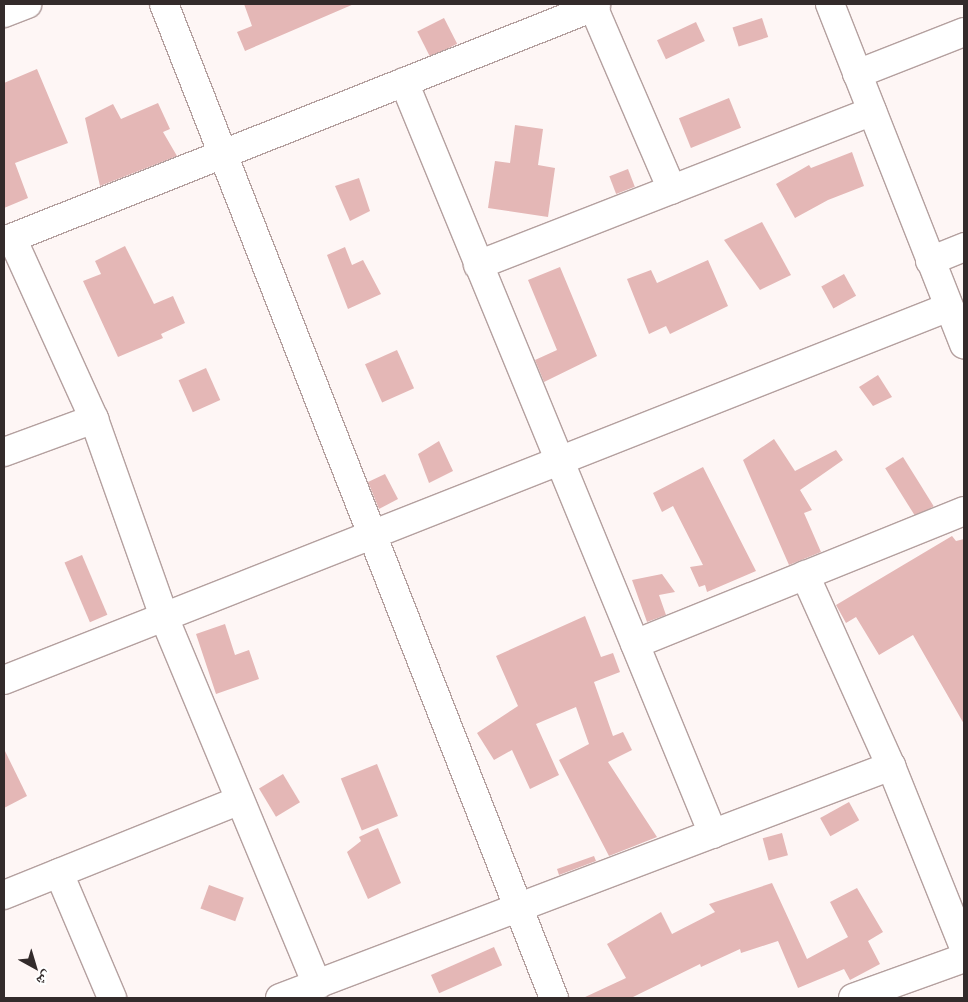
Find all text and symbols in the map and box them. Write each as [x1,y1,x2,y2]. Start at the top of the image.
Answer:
north arrow [10,942,60,992]
text: ش [34,968,56,990]

